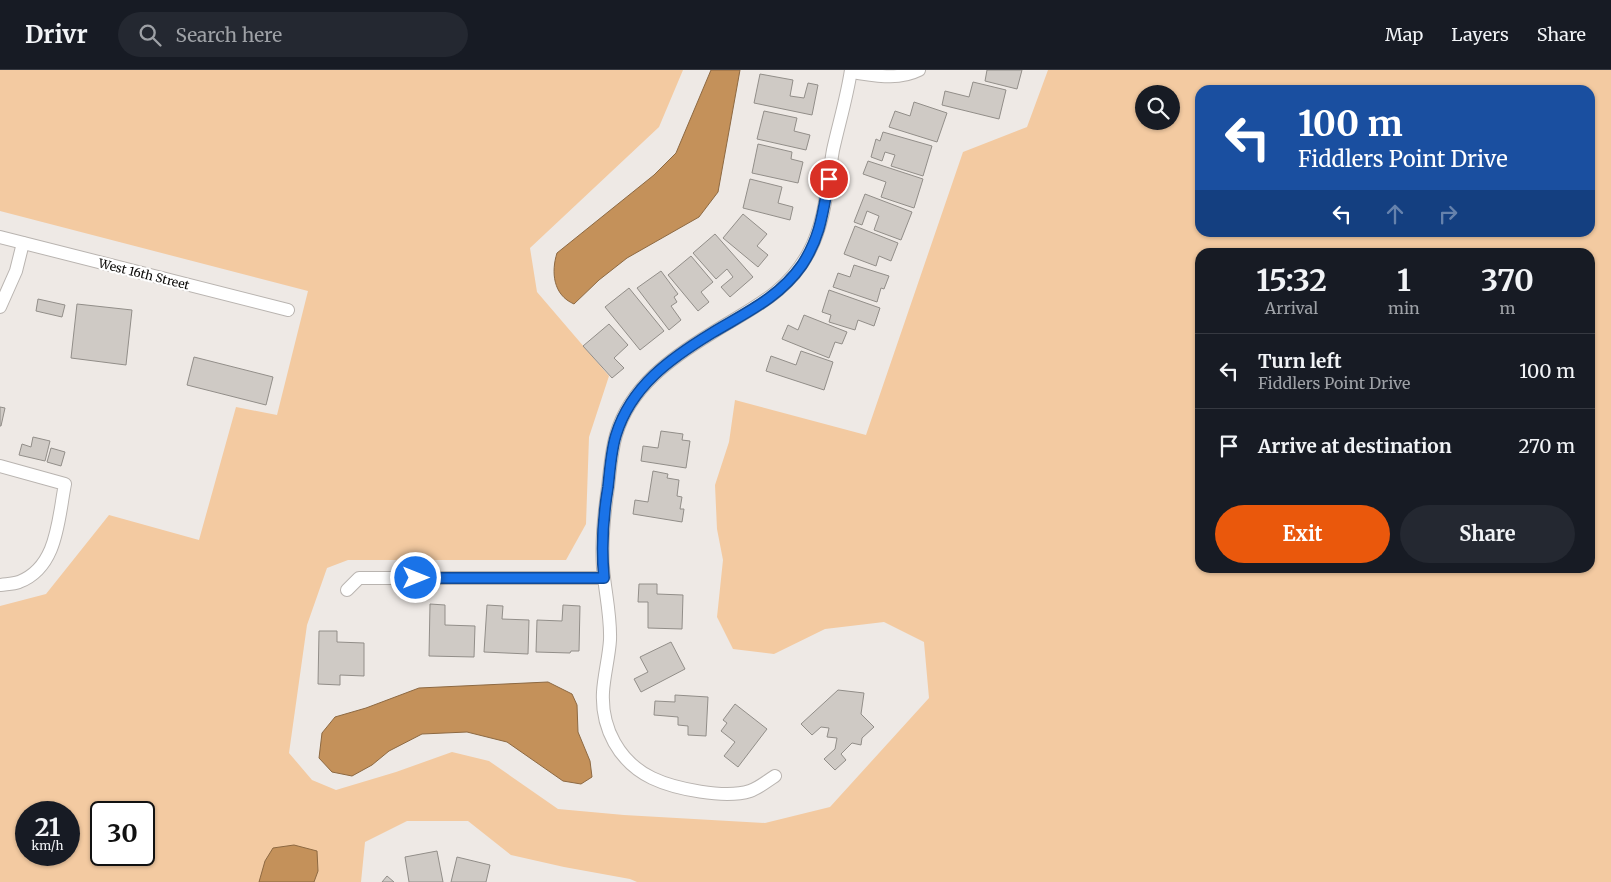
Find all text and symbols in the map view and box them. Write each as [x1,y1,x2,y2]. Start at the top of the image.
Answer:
search box [118,12,468,57]
text: Drivr [25,19,88,50]
icon: search [136,21,164,49]
text: Search here [176,23,282,47]
text: Map [1385,23,1423,46]
text: Layers [1451,23,1509,46]
text: Share [1537,23,1586,46]
map controls [1135,85,1180,130]
button: search [1135,85,1180,130]
text: 100 m [1298,102,1403,146]
icon: left [1215,105,1280,170]
text: Fiddlers Point Drive [1298,145,1508,173]
pin [808,158,850,200]
icon: arrive [815,165,843,193]
icon: left [1328,200,1356,228]
icon: ahead [1381,200,1409,228]
icon: right [1434,200,1462,228]
street label: West 16th Street [96,255,191,293]
text: 15:32 [1256,261,1327,299]
text: 1 [1397,261,1411,299]
text: 370 [1481,261,1534,299]
text: Arrival [1265,298,1318,318]
text: min [1388,298,1420,318]
text: m [1499,298,1515,318]
text: Turn left [1258,349,1342,373]
icon: left [1215,357,1243,385]
text: 100 m [1519,359,1575,383]
text: Fiddlers Point Drive [1258,373,1410,393]
icon: arrive [1215,432,1243,460]
text: Arrive at destination [1258,434,1452,458]
text: 270 m [1518,434,1575,458]
button: Exit [1215,505,1390,563]
button: Share [1400,505,1575,563]
position arrow [389,551,441,603]
speed limit sign: 30 [90,801,155,866]
text: 21 [35,811,60,843]
text: km/h [32,838,63,853]

